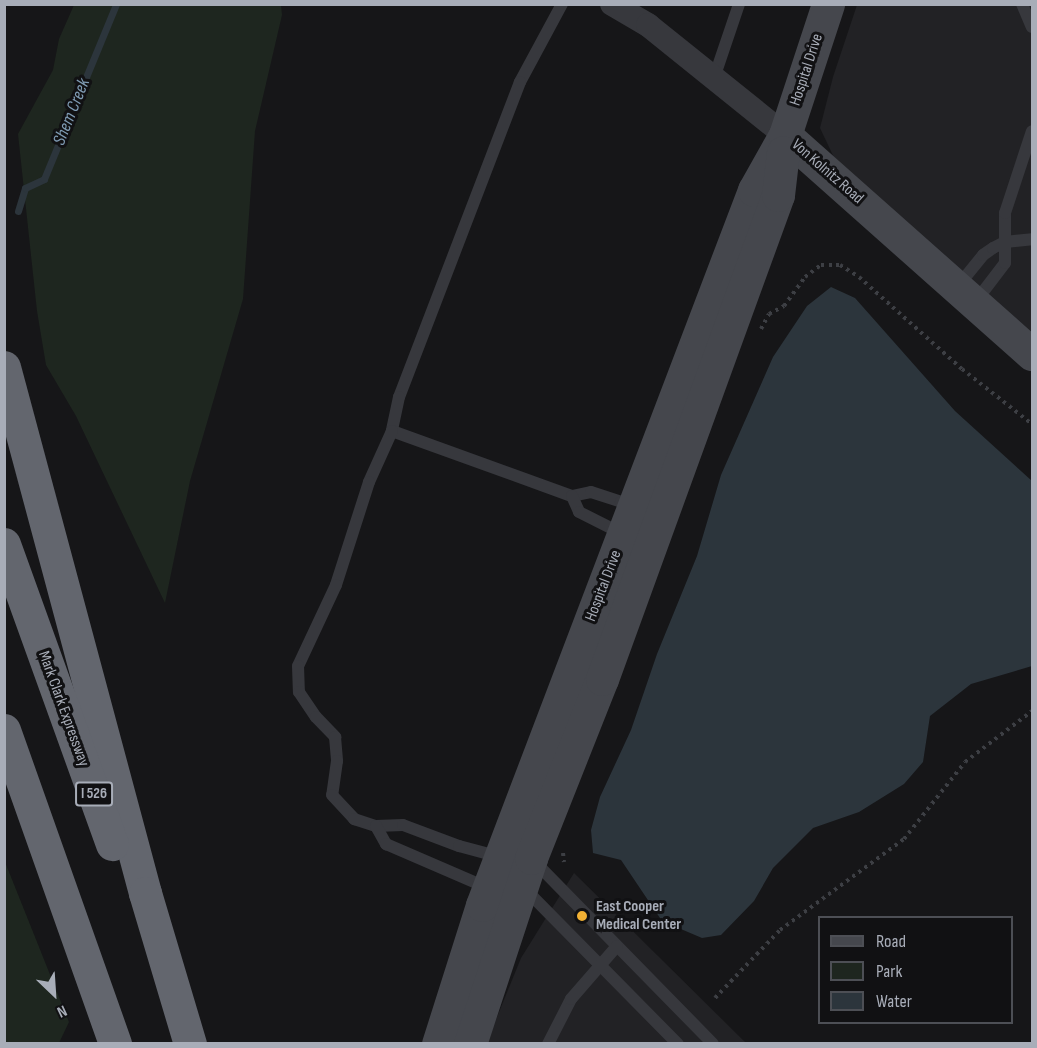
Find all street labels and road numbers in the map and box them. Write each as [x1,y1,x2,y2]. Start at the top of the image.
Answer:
street label: Hospital Drive [786,32,828,108]
street label: Von Kolnitz Road [787,136,867,208]
street label: Hospital Drive [582,548,626,624]
street label: Mark Clark Expressway [33,649,93,769]
road number: I 526 [74,782,113,806]

